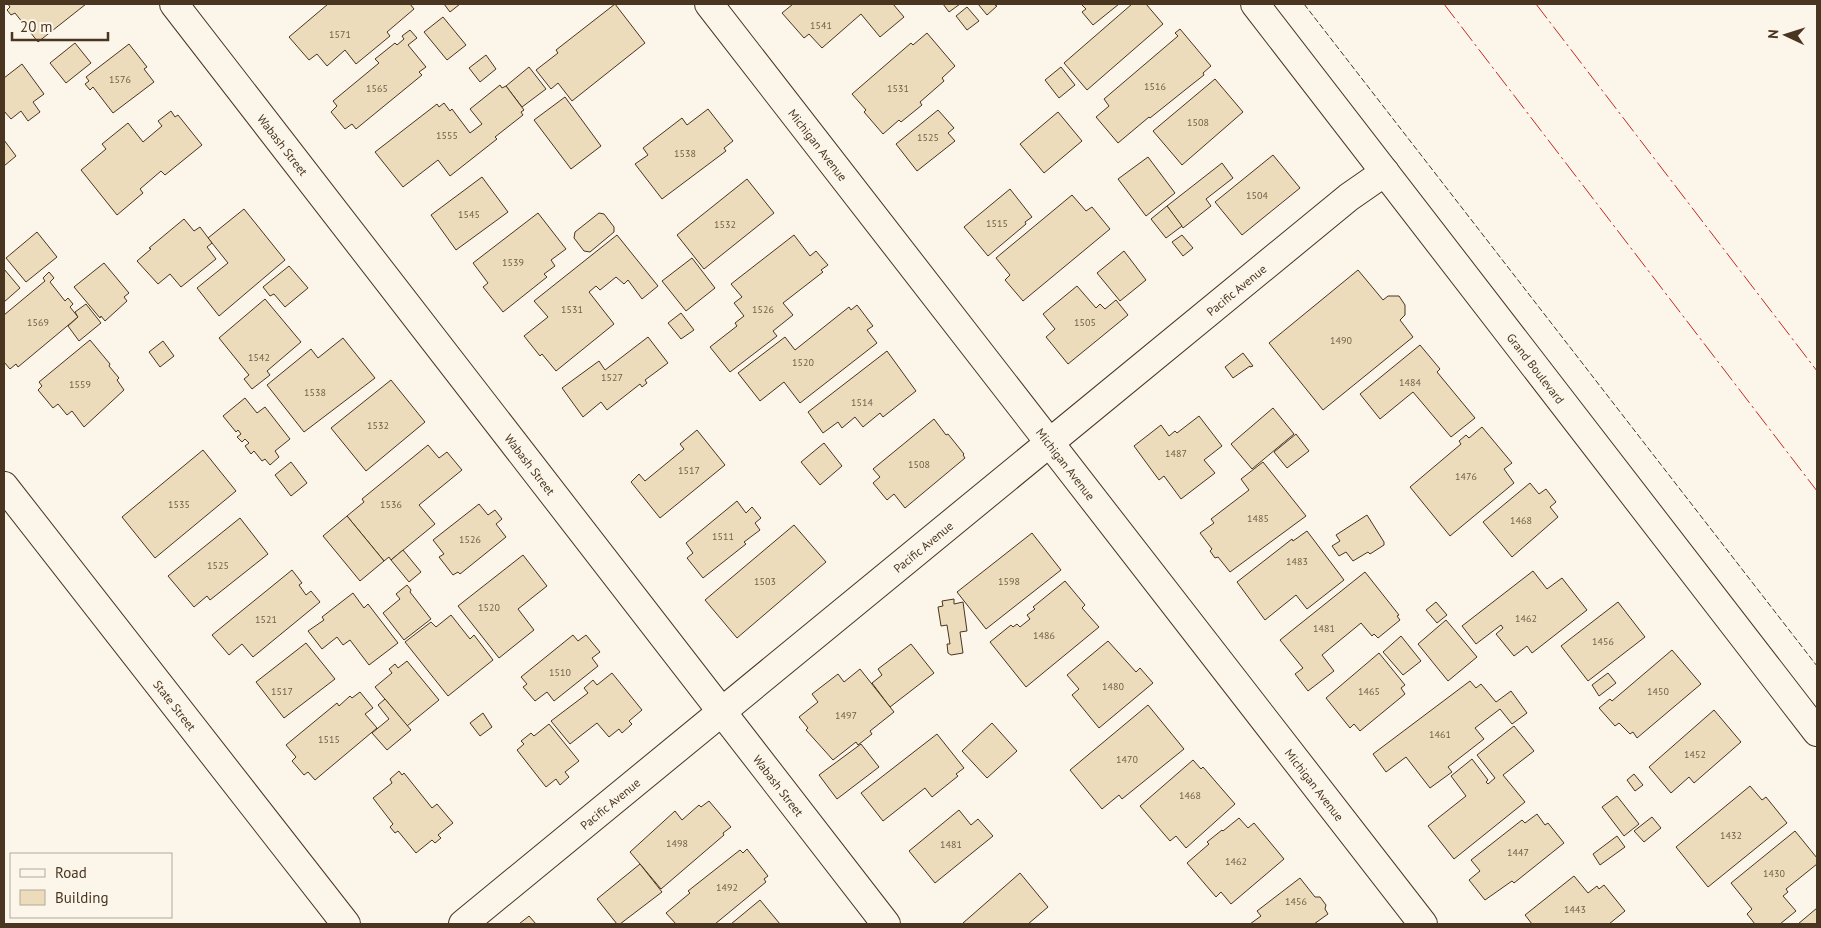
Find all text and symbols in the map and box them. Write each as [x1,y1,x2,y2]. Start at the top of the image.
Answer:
scale bar [12,10,109,42]
north arrow [1761,10,1811,60]
text: 20 m [20,17,53,36]
house number: 1541 [810,19,832,32]
house number: 1571 [329,28,351,41]
text: N [1764,29,1782,39]
house number: 1576 [109,73,131,86]
house number: 1516 [1144,80,1166,93]
house number: 1565 [366,82,388,95]
house number: 1531 [887,82,909,95]
street label: Michigan Avenue [785,106,851,184]
street label: Wabash Street [255,111,311,178]
house number: 1508 [1187,116,1209,129]
house number: 1555 [436,129,458,142]
house number: 1525 [917,131,939,144]
house number: 1538 [674,147,696,160]
house number: 1504 [1246,189,1268,202]
house number: 1545 [458,208,480,221]
house number: 1515 [986,217,1008,230]
house number: 1532 [714,218,736,231]
house number: 1539 [502,256,524,269]
street label: Pacific Avenue [1203,261,1269,319]
house number: 1531 [561,303,583,316]
house number: 1526 [752,303,774,316]
house number: 1569 [27,316,49,329]
house number: 1505 [1074,316,1096,329]
street label: Grand Boulevard [1504,330,1568,406]
house number: 1490 [1330,334,1352,347]
house number: 1542 [248,351,270,364]
house number: 1520 [792,356,814,369]
house number: 1527 [601,371,623,384]
house number: 1484 [1399,376,1421,389]
house number: 1559 [69,378,91,391]
house number: 1538 [304,386,326,399]
house number: 1514 [851,396,873,409]
house number: 1532 [367,419,389,432]
street label: Michigan Avenue [1033,425,1099,503]
street label: Wabash Street [502,431,559,498]
house number: 1487 [1165,447,1187,460]
house number: 1508 [908,458,930,471]
house number: 1517 [678,464,700,477]
house number: 1476 [1455,470,1477,483]
house number: 1535 [168,498,190,511]
house number: 1536 [380,498,402,511]
house number: 1485 [1247,512,1269,525]
house number: 1468 [1510,514,1532,527]
street label: Pacific Avenue [890,518,956,575]
house number: 1511 [712,530,734,543]
house number: 1526 [459,533,481,546]
house number: 1483 [1286,555,1308,568]
house number: 1525 [207,559,229,572]
house number: 1503 [754,575,776,588]
house number: 1598 [998,575,1020,588]
house number: 1520 [478,601,500,614]
house number: 1462 [1515,612,1537,625]
house number: 1521 [255,613,277,626]
house number: 1481 [1313,622,1335,635]
house number: 1486 [1033,629,1055,642]
house number: 1456 [1592,635,1614,648]
house number: 1510 [549,666,571,679]
street label: State Street [151,677,200,734]
house number: 1480 [1102,680,1124,693]
house number: 1517 [271,685,293,698]
house number: 1465 [1358,685,1380,698]
house number: 1450 [1647,685,1669,698]
house number: 1497 [835,709,857,722]
house number: 1461 [1429,728,1451,741]
house number: 1515 [318,733,340,746]
street label: Michigan Avenue [1282,745,1347,824]
house number: 1452 [1684,748,1706,761]
street label: Wabash Street [750,752,807,819]
house number: 1470 [1116,753,1138,766]
street label: Pacific Avenue [577,775,643,832]
house number: 1468 [1179,789,1201,802]
house number: 1432 [1720,829,1742,842]
house number: 1498 [666,837,688,850]
house number: 1481 [940,838,962,851]
house number: 1447 [1507,846,1529,859]
legend [10,853,172,918]
house number: 1462 [1225,855,1247,868]
text: Road [55,863,87,882]
house number: 1430 [1763,867,1785,880]
house number: 1492 [716,881,738,894]
text: Building [55,888,109,907]
house number: 1456 [1285,895,1307,908]
house number: 1443 [1564,903,1586,916]

